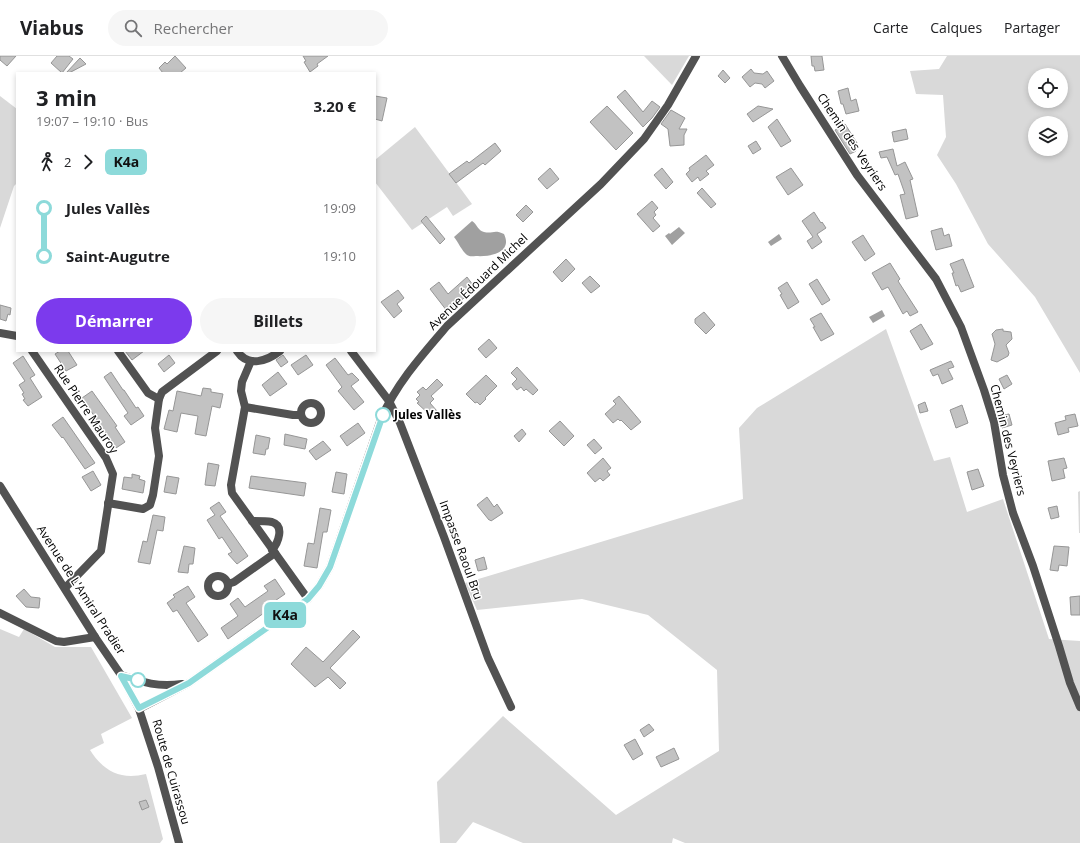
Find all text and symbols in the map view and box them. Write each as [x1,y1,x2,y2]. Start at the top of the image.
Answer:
search box [108,10,388,46]
text: Viabus [20,15,84,41]
icon: search [122,17,144,39]
text: Rechercher [154,18,233,38]
text: Carte [873,18,908,37]
text: Calques [930,18,982,37]
text: Partager [1004,18,1060,37]
map controls [1028,68,1068,156]
button: locate [1028,68,1068,108]
text: 3 min [36,82,97,112]
street label: Chemin des Veyriers [813,90,892,194]
text: 3.20 € [314,96,356,116]
text: 19:07 – 19:10 · Bus [36,112,148,130]
button: layers [1028,116,1068,156]
icon: walk [36,151,58,173]
icon: forward [77,151,99,173]
text: K4a [113,152,139,171]
text: 2 [64,153,71,171]
text: Jules Vallès [66,198,150,218]
text: 19:09 [323,199,356,217]
street label: Avenue Édouard Michel [424,230,531,334]
text: Saint-Augutre [66,246,170,266]
text: 19:10 [323,247,356,265]
button: Démarrer [36,298,192,344]
button: Billets [200,298,356,344]
street label: Rue Pierre Mauroy [50,361,123,457]
street label: Chemin des Veyriers [986,382,1031,498]
place label: Jules Vallès [393,406,461,423]
marker: Jules Vallès [375,407,391,423]
street label: Impasse Raoul Bru [436,498,487,602]
street label: Avenue de L'Amiral Pradier [33,522,130,658]
line badge: K4a [262,602,308,628]
text: K4a [272,605,298,624]
unlabelled marker [130,672,146,688]
street label: Route de Cuirassou [148,717,195,827]

